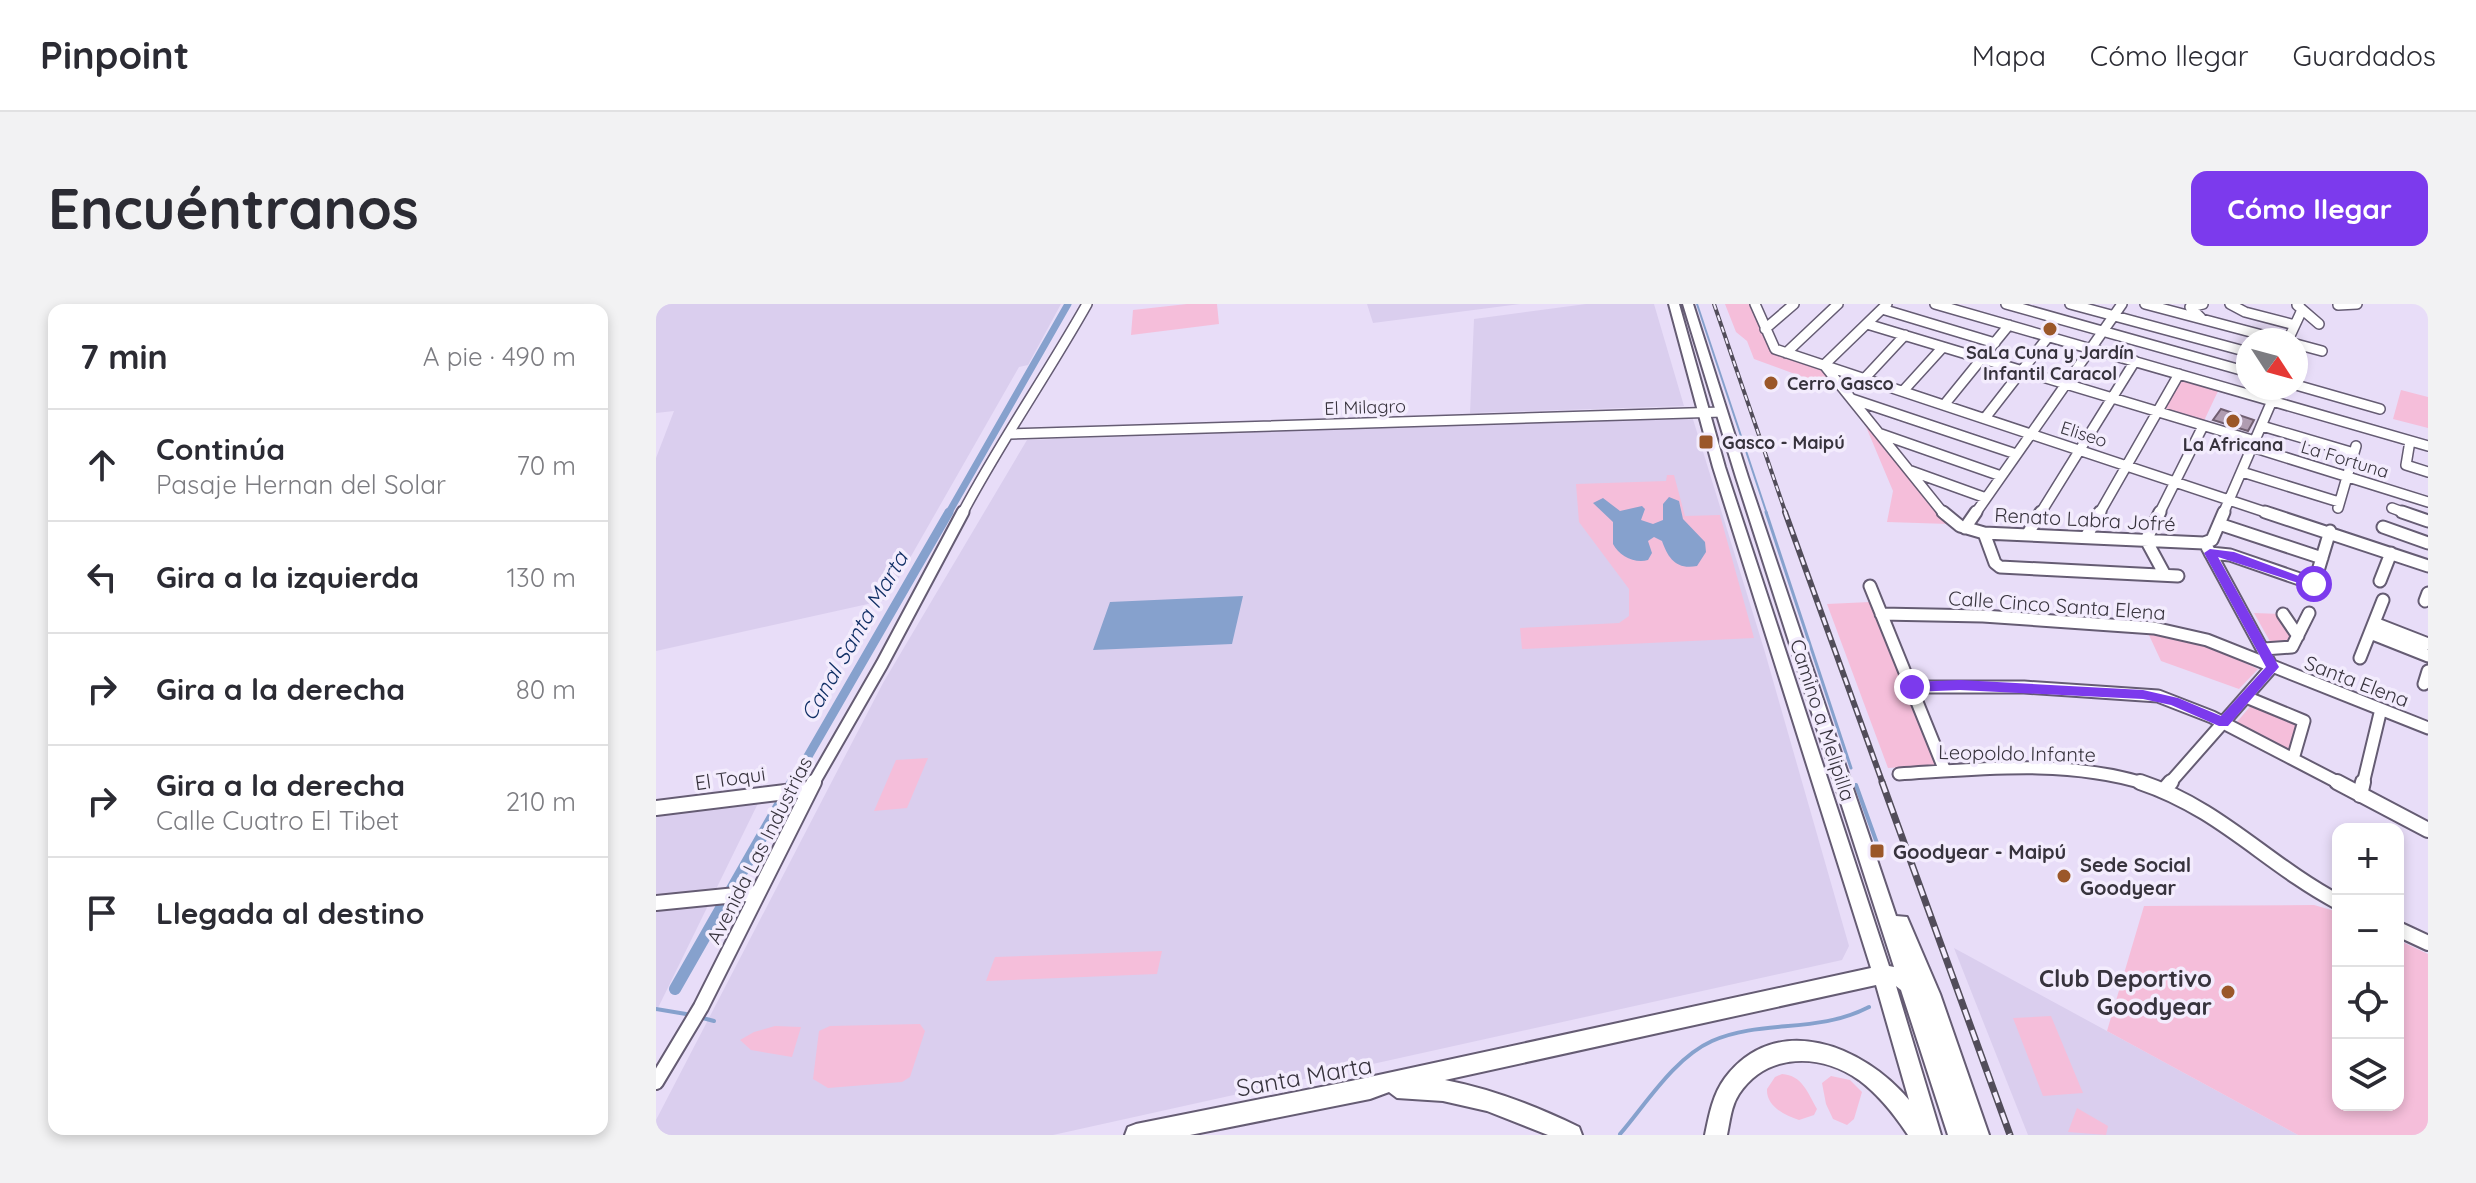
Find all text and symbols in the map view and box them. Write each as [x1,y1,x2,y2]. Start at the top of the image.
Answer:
text: Pinpoint [40,31,189,79]
text: Mapa [1972,38,2046,73]
text: Cómo llegar [2090,38,2249,73]
text: Guardados [2293,38,2436,73]
button: Cómo llegar [2191,171,2428,246]
text: Encuéntranos [48,173,419,243]
marker: SaLa Cuna y Jardín Infantil Caracol [2041,320,2059,338]
north arrow [2236,328,2308,400]
text: 7 min [80,335,168,378]
text: A pie · 490 m [423,340,576,373]
place label: SaLa Cuna y Jardín Infantil Caracol [1966,341,2134,385]
place label: Cerro Gasco [1787,372,1894,395]
marker: Cerro Gasco [1762,374,1780,392]
street label: El Milagro [1324,394,1406,420]
marker: La Africana [2224,412,2242,430]
street label: Eliseo [2058,416,2110,452]
text: Continúa [156,430,285,468]
place label: Gasco - Maipú [1722,431,1845,454]
marker: Gasco - Maipú [1697,433,1715,451]
place label: La Africana [2183,433,2283,456]
street label: La Fortuna [2298,435,2392,483]
icon: ahead [80,443,124,487]
text: 70 m [516,449,576,482]
text: Pasaje Hernan del Solar [156,468,446,501]
street label: Renato Labra Jofré [1994,502,2176,536]
water label: Canal Santa Marta [794,545,915,726]
icon: left [80,555,124,599]
text: Gira a la izquierda [156,558,419,596]
text: 130 m [506,561,576,594]
route start [2296,566,2332,602]
street label: Calle Cinco Santa Elena [1948,585,2166,625]
street label: Camino a Melipilla [1785,636,1861,804]
street label: Santa Elena [2301,650,2413,712]
icon: right [80,667,124,711]
route end [1894,669,1930,705]
text: Gira a la derecha [156,670,405,708]
text: 80 m [516,673,576,706]
street label: Leopoldo Infante [1938,739,2096,767]
street label: Avenida Las Industrias [701,752,817,948]
street label: El Toqui [693,761,767,795]
text: Gira a la derecha [156,766,405,804]
icon: right [80,779,124,823]
text: 210 m [506,785,576,818]
text: Calle Cuatro El Tibet [156,804,399,837]
map controls [2332,823,2404,1111]
button: + [2332,823,2404,895]
place label: Goodyear - Maipú [1893,839,2066,864]
marker: Goodyear - Maipú [1868,842,1886,860]
place label: Sede Social Goodyear [2080,852,2191,900]
marker: Sede Social Goodyear [2055,867,2073,885]
icon: arrive [80,891,124,935]
text: Llegada al destino [156,894,424,932]
button: − [2332,895,2404,967]
place label: Club Deportivo Goodyear [2039,963,2212,1021]
button: locate [2332,967,2404,1039]
marker: Club Deportivo Goodyear [2219,983,2237,1001]
button: layers [2332,1039,2404,1111]
street label: Santa Marta [1234,1049,1374,1103]

